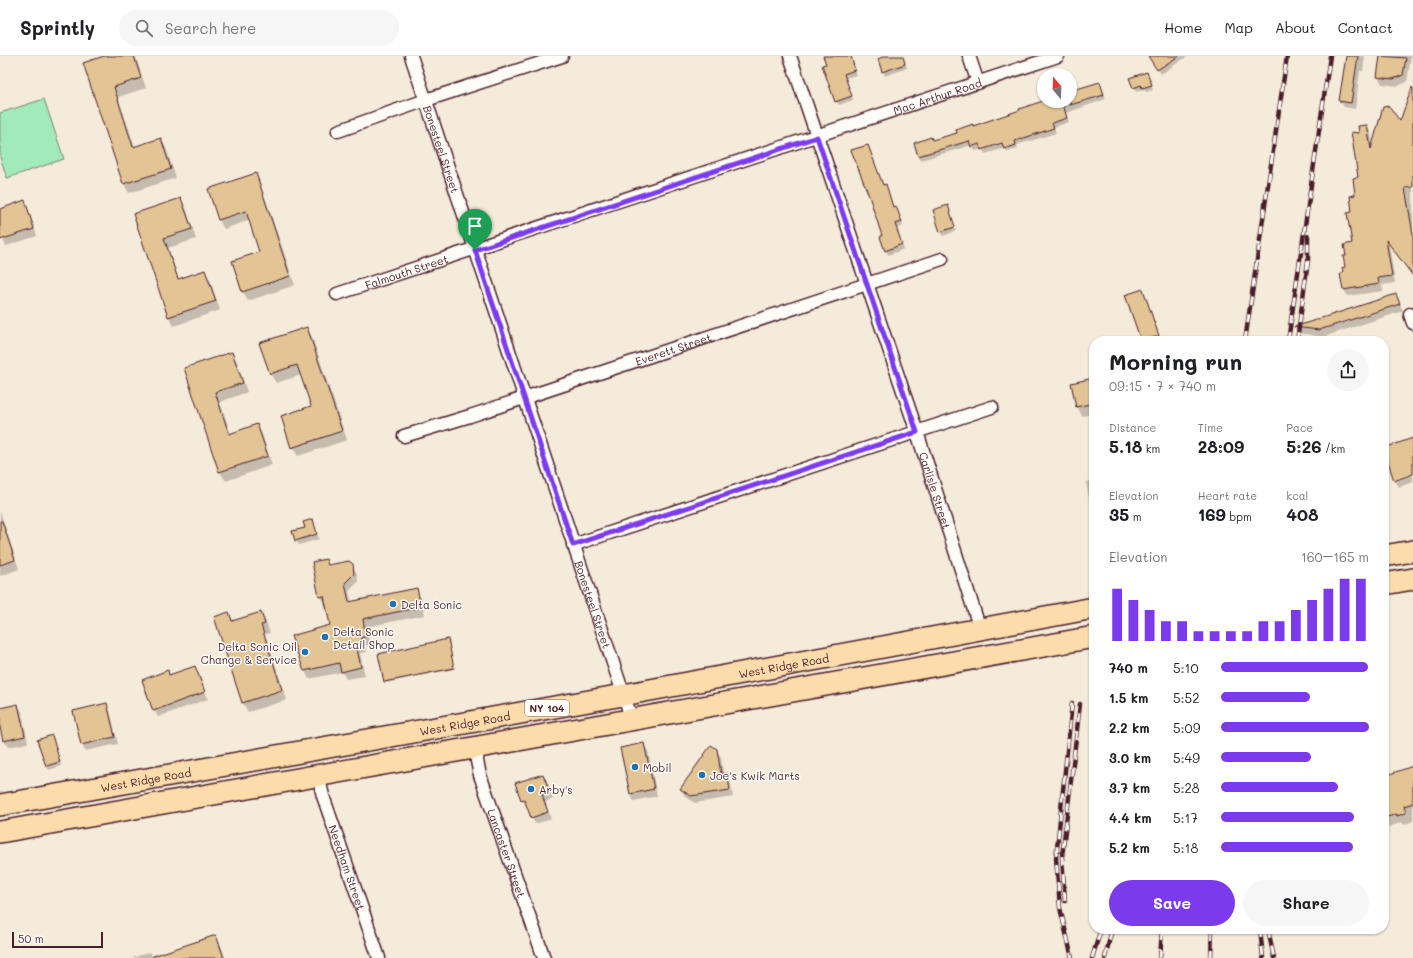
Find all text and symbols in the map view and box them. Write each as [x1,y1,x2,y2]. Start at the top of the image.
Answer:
search box [119,10,399,46]
text: Sprintly [20,15,95,40]
icon: search [133,17,155,39]
text: Search here [165,18,256,38]
text: Home [1164,18,1202,37]
text: Map [1224,18,1253,37]
text: About [1275,18,1316,37]
text: Contact [1338,18,1393,37]
north arrow [1037,68,1077,108]
map controls [1037,68,1077,108]
street label: Mac Arthur Road [891,74,983,117]
street label: Bonesteel Street [420,103,464,195]
pin [458,209,492,250]
icon: arrive [464,215,486,237]
street label: Falmouth Street [363,250,450,292]
street label: Everett Street [633,329,713,368]
text: Morning run [1109,347,1242,376]
button: share [1327,349,1369,391]
text: 09:15 · 7 × 740 m [1109,377,1216,394]
text: Distance [1109,420,1156,435]
text: Time [1198,420,1223,435]
text: Pace [1286,420,1313,435]
text: 5.18 [1109,435,1142,457]
text: 28:09 [1198,435,1244,457]
text: 5:26 [1286,435,1321,457]
text: km [1142,441,1160,456]
text: /km [1321,441,1345,456]
street label: Carlisle Street [916,450,955,531]
text: Elevation [1109,488,1158,503]
text: Heart rate [1198,488,1257,503]
text: kcal [1286,488,1308,503]
text: 35 [1109,503,1129,525]
text: 169 [1198,503,1226,525]
text: 408 [1286,503,1319,525]
text: m [1129,509,1141,524]
text: bpm [1226,509,1252,524]
text: Elevation [1109,548,1167,565]
text: 160–165 m [1301,548,1369,565]
street label: Bonesteel Street [572,559,615,650]
place label: Delta Sonic [401,597,462,612]
marker: Delta Sonic [388,599,398,609]
place label: Delta Sonic Detail Shop [333,624,395,652]
marker: Delta Sonic Detail Shop [320,632,330,642]
place label: Delta Sonic Oil Change & Service [201,639,297,667]
marker: Delta Sonic Oil Change & Service [300,647,310,657]
street label: West Ridge Road [737,650,830,681]
text: 740 m [1109,659,1148,676]
text: 5:10 [1173,659,1198,676]
text: 1.5 km [1109,689,1148,706]
text: 5:52 [1173,689,1199,706]
road number: NY 104 [525,700,569,716]
street label: West Ridge Road [418,708,511,738]
text: 2.2 km [1109,719,1150,736]
text: 5:09 [1173,719,1200,736]
text: 3.0 km [1109,749,1151,766]
text: 5:49 [1173,749,1200,766]
place label: Mobil [643,760,671,775]
marker: Mobil [630,762,640,772]
street label: West Ridge Road [99,764,192,795]
place label: Joe's Kwik Marts [710,768,800,783]
marker: Joe's Kwik Marts [697,770,707,780]
text: 3.7 km [1109,779,1150,796]
text: 5:28 [1173,779,1200,796]
place label: Arby's [539,782,573,797]
marker: Arby's [526,784,536,794]
street label: Lancaster Street [485,807,530,900]
text: 4.4 km [1109,809,1152,826]
text: 5:17 [1173,809,1198,826]
street label: Needham Street [326,823,369,912]
text: 5.2 km [1109,839,1150,856]
text: 5:18 [1173,839,1198,856]
button: Save [1109,880,1235,926]
button: Share [1243,880,1369,926]
scale bar [12,930,103,949]
text: 50 m [18,931,44,946]

